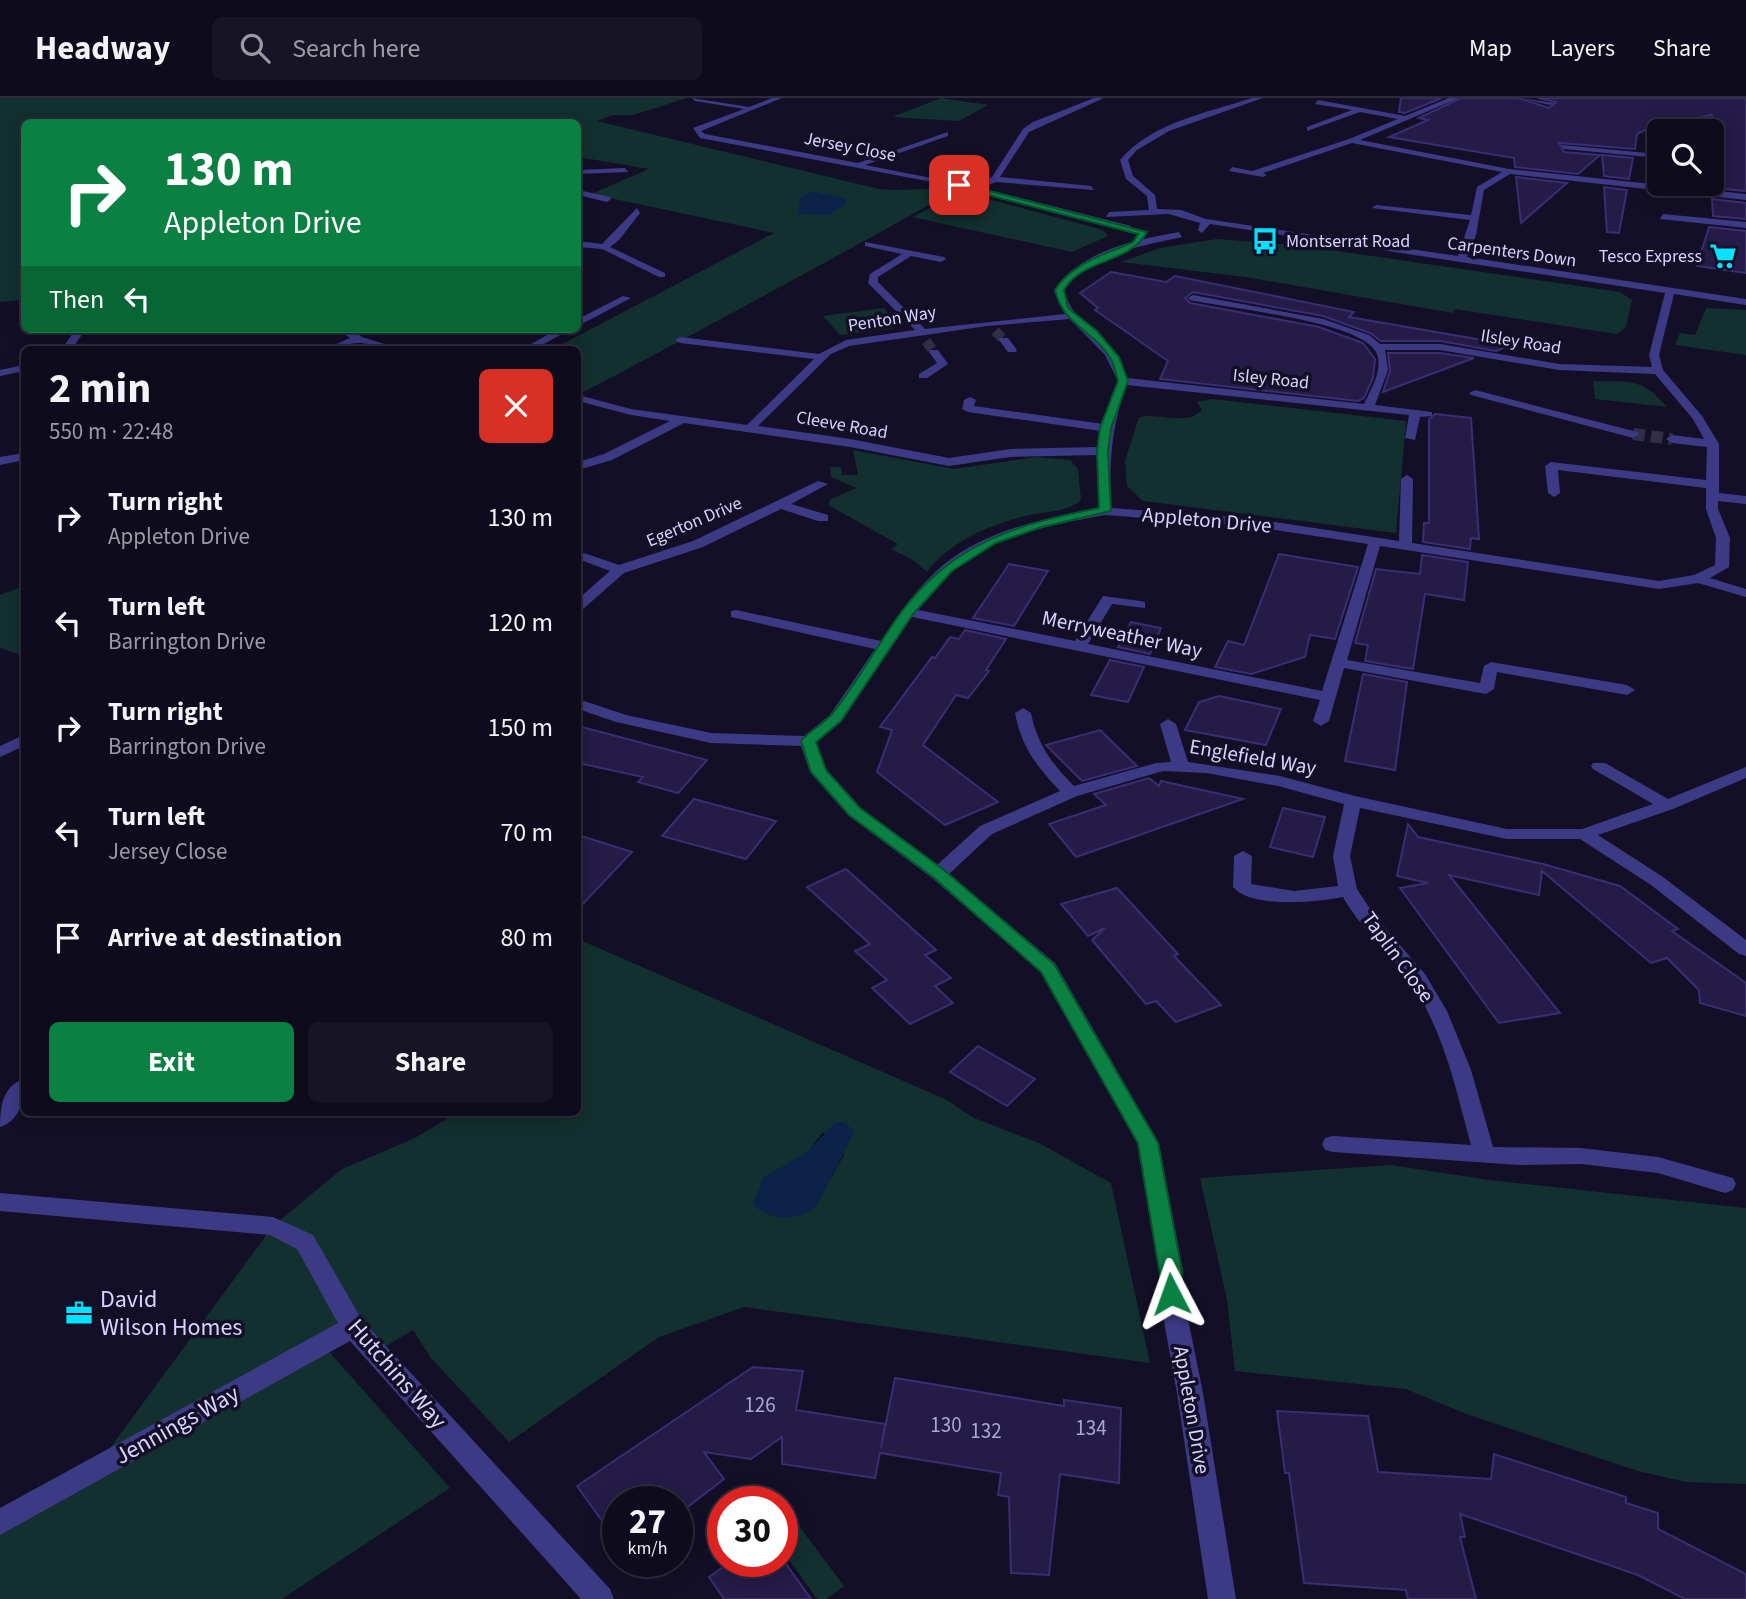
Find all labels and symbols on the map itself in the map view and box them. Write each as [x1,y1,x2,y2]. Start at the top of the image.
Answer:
street label: Jersey Close [802,126,898,168]
pin [929,155,989,215]
bus stop icon: Montserrat Road [1250,226,1280,256]
place label: Montserrat Road [1286,229,1410,254]
street label: Carpenters Down [1446,231,1578,273]
supermarket icon: Tesco Express [1708,241,1738,271]
place label: Tesco Express [1599,244,1702,269]
street label: Penton Way [846,300,938,338]
street label: Ilsley Road [1479,323,1563,361]
street label: Isley Road [1232,363,1310,395]
street label: Cleeve Road [794,405,890,445]
street label: Egerton Drive [642,491,746,553]
street label: Appleton Drive [1141,499,1273,541]
street label: Merryweather Way [1039,602,1205,666]
street label: Englefield Way [1187,731,1319,783]
street label: Taplin Close [1355,905,1441,1009]
position arrow [1134,1257,1208,1331]
place label: David Wilson Homes [100,1282,242,1345]
office icon: David Wilson Homes [64,1298,94,1328]
street label: Hutchins Way [339,1311,455,1437]
street label: Appleton Drive [1166,1344,1218,1476]
street label: Jennings Way [108,1376,246,1474]
house number: 126 [744,1390,776,1420]
house number: 130 [930,1410,962,1440]
house number: 134 [1075,1413,1107,1443]
house number: 132 [970,1416,1002,1446]
speed limit sign: 30 [707,1486,798,1577]

